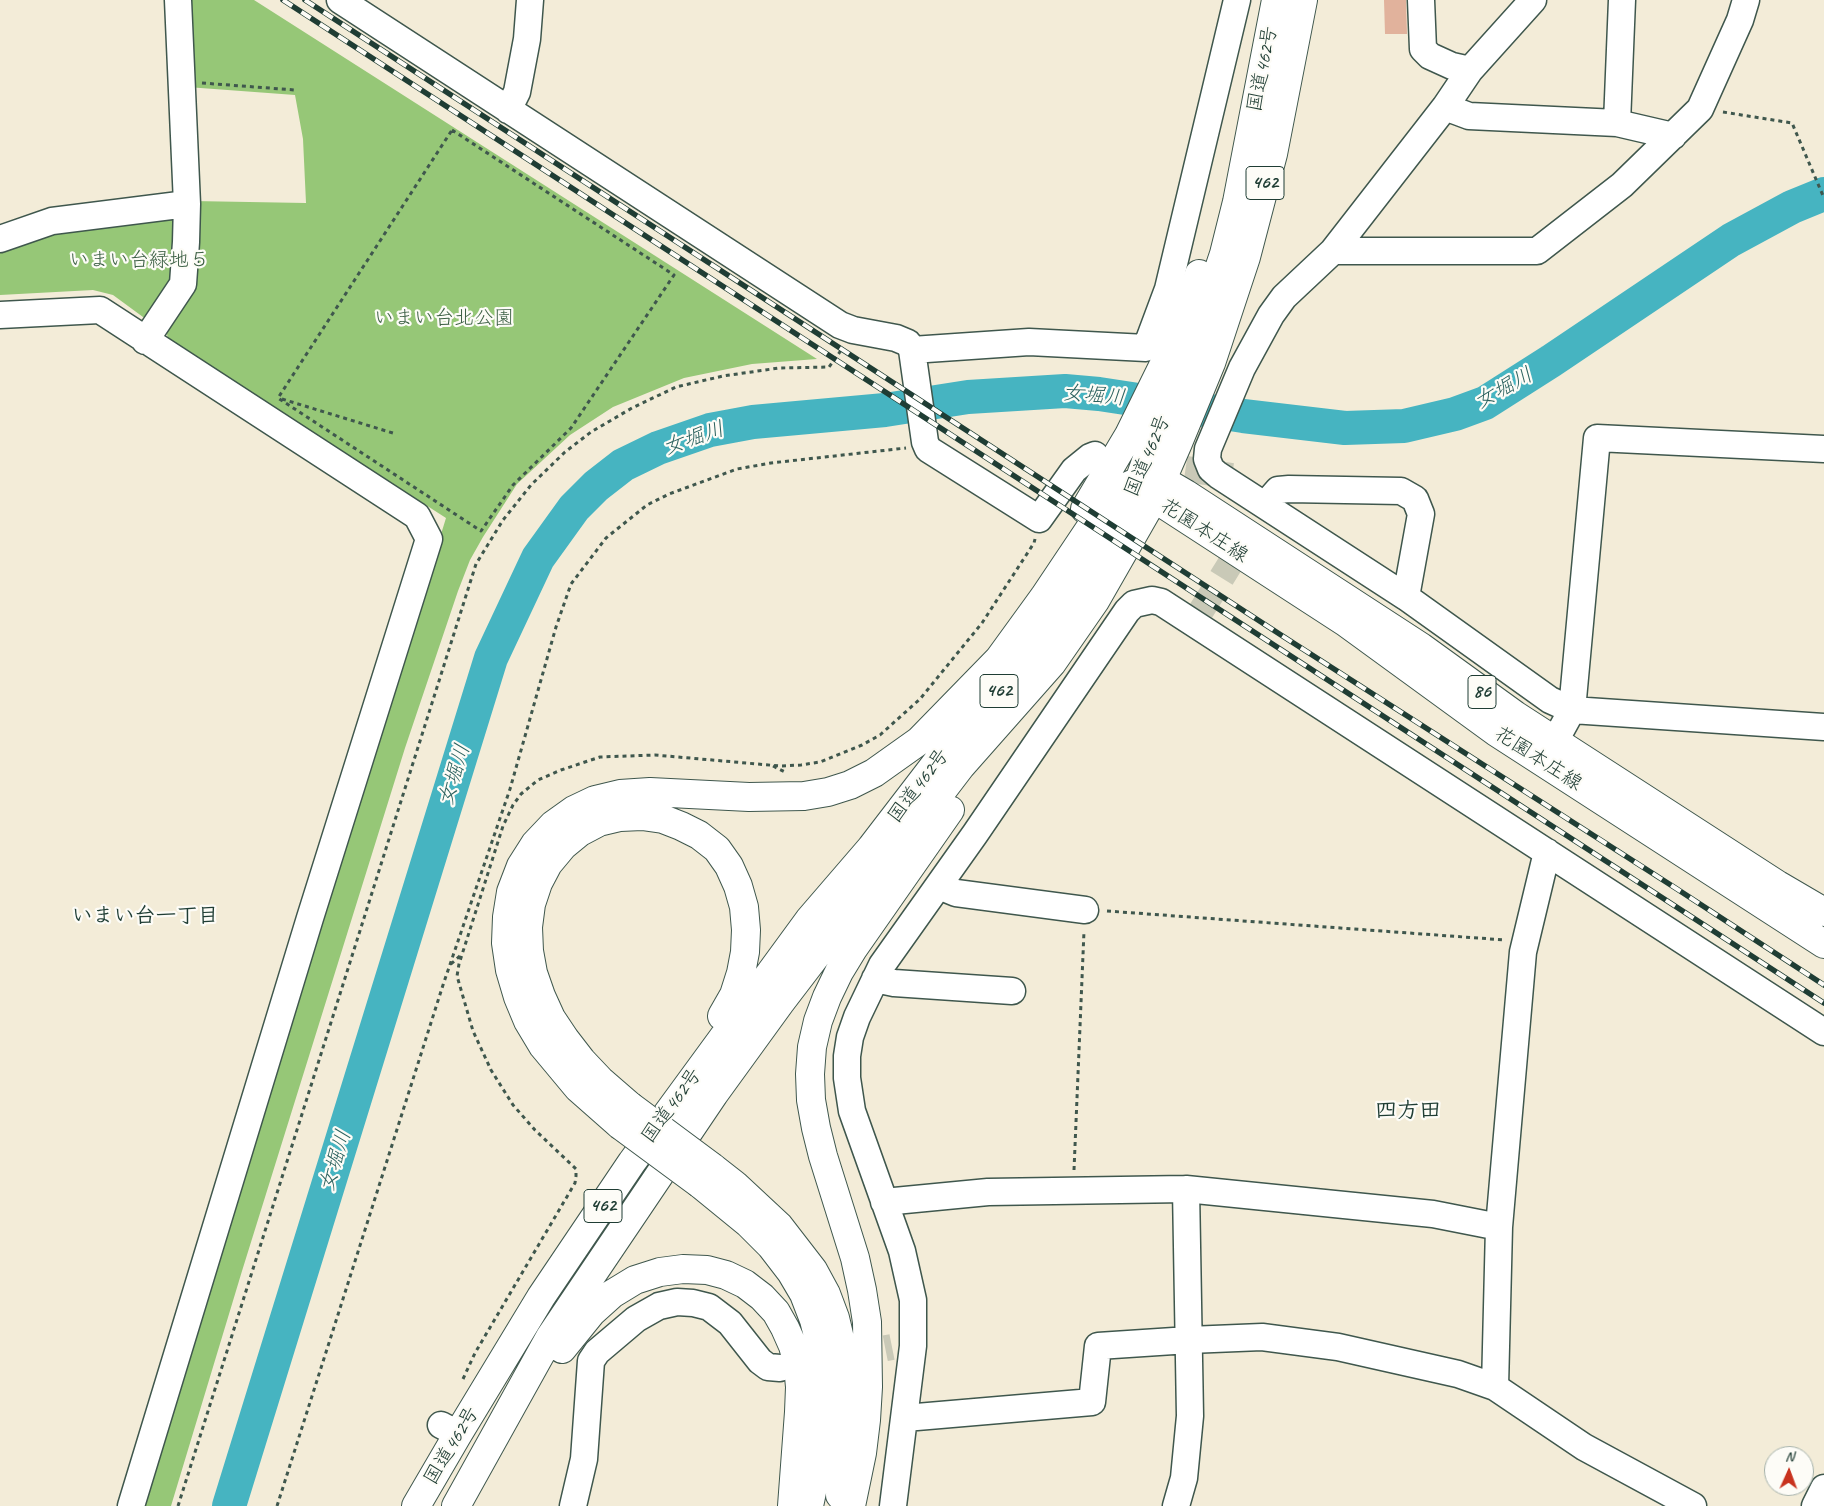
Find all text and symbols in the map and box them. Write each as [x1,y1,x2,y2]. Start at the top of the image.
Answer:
street label: 国道462号 [1243,24,1283,114]
road number: 462 [1246,167,1284,200]
park label: いまい台緑地５ [69,249,209,273]
park label: いまい台北公園 [374,307,514,331]
water label: 女堀川 [1470,363,1538,415]
water label: 女堀川 [1062,381,1126,411]
street label: 国道462号 [1120,411,1176,501]
water label: 女堀川 [660,417,728,461]
street label: 花園本庄線 [1156,494,1252,568]
road number: 462 [980,674,1018,708]
road number: 86 [1468,676,1496,709]
street label: 花園本庄線 [1490,722,1586,796]
water label: 女堀川 [434,741,476,809]
street label: 国道462号 [883,744,955,828]
district label: いまい台一丁目 [72,903,218,929]
street label: 国道462号 [637,1064,707,1148]
district label: 四方田 [1375,1098,1441,1124]
water label: 女堀川 [315,1127,357,1195]
road number: 462 [584,1190,622,1222]
street label: 国道462号 [419,1403,485,1489]
north arrow [1764,1446,1814,1496]
text: N [1785,1448,1794,1465]

